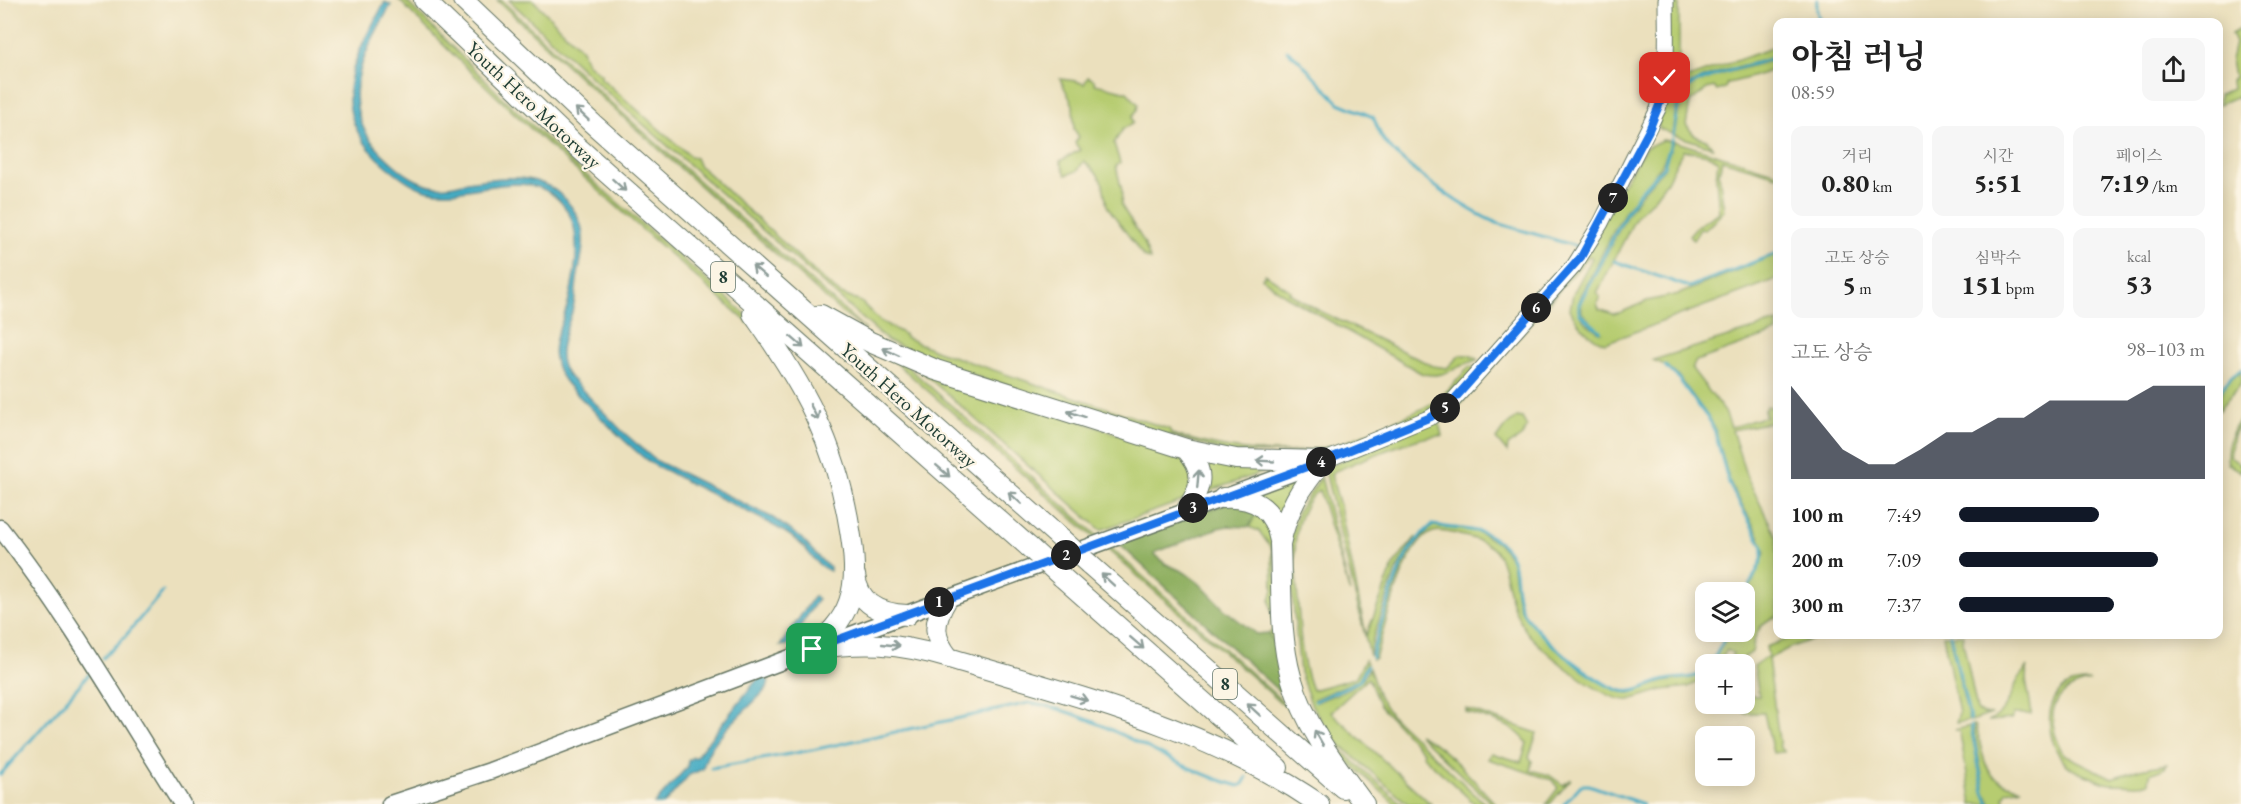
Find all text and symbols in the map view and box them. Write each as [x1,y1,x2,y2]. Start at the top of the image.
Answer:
text: 아침 러닝 [1791,35,1926,78]
street label: Youth Hero Motorway [461,36,607,175]
button: share [2142,38,2205,101]
pin [1639,52,1690,103]
icon: check [1648,61,1681,94]
text: 08:59 [1791,79,1834,105]
one-way arrow [575,107,590,121]
text: 거리 [1842,145,1872,166]
text: 시간 [1983,145,2013,166]
text: 페이스 [2116,145,2162,166]
text: 0.80 [1822,166,1869,200]
text: 5:51 [1974,166,2022,200]
text: 7:19 [2100,166,2149,200]
text: km [1869,176,1892,197]
text: /km [2149,176,2178,197]
one-way arrow [611,178,626,192]
pin: 7 [1598,183,1628,213]
text: 7 [1609,187,1617,208]
text: kcal [2127,246,2151,267]
text: 고도 상승 [1824,247,1890,268]
text: 심박수 [1975,247,2021,268]
road number: 8 [711,262,735,292]
one-way arrow [752,264,767,278]
text: 53 [2125,267,2153,301]
text: 5 [1842,268,1856,302]
text: 151 [1961,268,2003,302]
text: m [1856,278,1872,299]
text: bpm [2003,278,2035,299]
pin: 6 [1521,293,1551,323]
text: 6 [1532,297,1540,318]
one-way arrow [789,335,804,349]
text: 98–103 m [2126,336,2205,362]
street label: Youth Hero Motorway [835,337,983,474]
text: 고도 상승 [1791,339,1872,365]
one-way arrow [883,346,901,357]
pin: 5 [1430,393,1460,423]
text: 5 [1441,397,1449,418]
one-way arrow [809,403,820,421]
one-way arrow [1067,408,1086,419]
pin: 4 [1306,447,1336,477]
text: 4 [1317,451,1325,472]
one-way arrow [1255,455,1275,466]
one-way arrow [935,464,950,478]
one-way arrow [1193,470,1204,489]
one-way arrow [1008,491,1023,505]
pin: 3 [1178,493,1208,523]
text: 3 [1189,497,1197,518]
text: 100 m [1791,502,1844,528]
text: 7:49 [1887,502,1921,528]
pin: 2 [1051,540,1081,570]
text: 2 [1062,544,1070,565]
text: 200 m [1791,547,1844,573]
text: 7:09 [1887,547,1921,573]
one-way arrow [1101,573,1116,587]
map controls [1695,582,1755,786]
button: layers [1695,582,1755,642]
pin: 1 [924,587,954,617]
text: 1 [935,591,943,612]
text: 300 m [1791,592,1844,618]
text: 7:37 [1887,592,1921,618]
pin [786,623,837,674]
icon: arrive [795,632,828,665]
one-way arrow [1129,636,1144,650]
one-way arrow [881,640,901,651]
button: + [1695,654,1755,714]
road number: 8 [1213,669,1237,699]
one-way arrow [1069,693,1088,704]
one-way arrow [1247,703,1262,717]
button: − [1695,726,1755,786]
one-way arrow [1313,730,1325,747]

